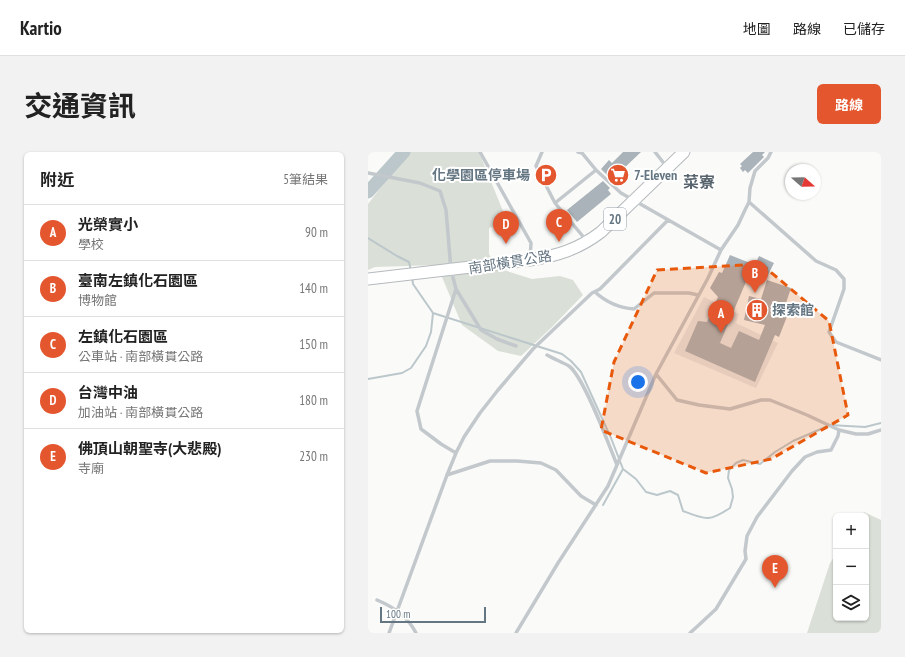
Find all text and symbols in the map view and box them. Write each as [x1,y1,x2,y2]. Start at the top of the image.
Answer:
text: Kartio [20,16,62,40]
text: 地圖 [743,20,771,38]
text: 路線 [793,20,821,38]
text: 已儲存 [843,20,885,38]
button: 路線 [817,84,881,124]
text: 交通資訊 [24,87,136,124]
parking icon: 化學園區停車場 [533,162,559,188]
supermarket icon: 7-Eleven [605,162,631,188]
north arrow [785,164,821,200]
place label: 化學園區停車場 [432,166,530,184]
place label: 7-Eleven [634,166,677,184]
text: 附近 [40,169,74,191]
text: 5筆結果 [283,171,328,188]
district label: 菜寮 [683,172,715,192]
road number: 20 [604,208,626,230]
pin: C [546,209,572,242]
pin: D [493,211,519,244]
text: 光榮實小 [78,215,138,234]
text: A [50,224,56,241]
text: 90 m [305,224,328,241]
text: 學校 [78,236,104,253]
street label: 南部橫貫公路 [467,247,553,277]
pin: B [742,260,768,293]
text: 臺南左鎮化石園區 [78,271,198,290]
text: B [50,280,56,297]
text: 140 m [299,280,328,297]
text: 博物館 [78,292,117,309]
building icon: 探索館 [744,297,770,323]
pin: A [708,300,734,333]
place label: 探索館 [772,301,814,319]
text: 左鎮化石園區 [78,327,168,346]
text: C [50,336,56,353]
text: 150 m [299,336,328,353]
text: 公車站 · 南部橫貫公路 [78,348,203,365]
your location [628,372,648,392]
text: 台灣中油 [78,383,138,402]
text: D [50,392,56,409]
text: 180 m [299,392,328,409]
text: 加油站 · 南部橫貫公路 [78,404,203,421]
text: 佛頂山朝聖寺(大悲殿) [78,439,221,458]
text: E [50,448,56,465]
text: 230 m [299,448,328,465]
text: 寺廟 [78,460,104,477]
map controls [833,513,869,621]
button: + [833,513,869,549]
button: − [833,549,869,585]
pin: E [762,555,788,588]
button: layers [833,585,869,621]
scale bar [380,605,486,624]
text: 100 m [386,607,410,621]

